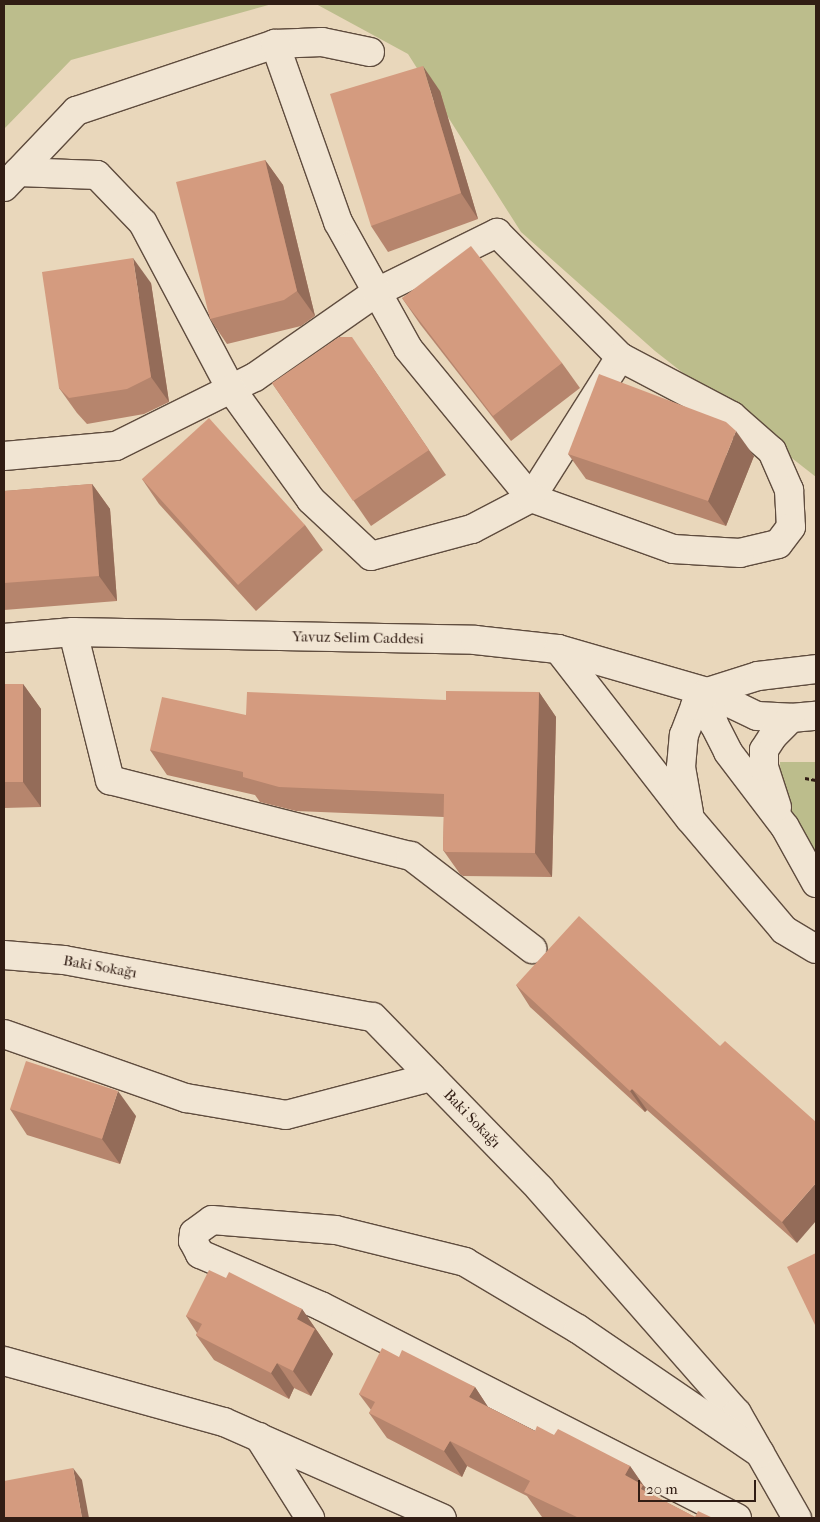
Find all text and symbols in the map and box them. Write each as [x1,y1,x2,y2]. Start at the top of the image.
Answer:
street label: Yavuz Selim Caddesi [292,628,424,648]
street label: Baki Sokağı [62,952,138,982]
street label: Baki Sokağı [440,1086,504,1152]
scale bar [640,1470,758,1502]
text: 20 m [646,1480,678,1498]

